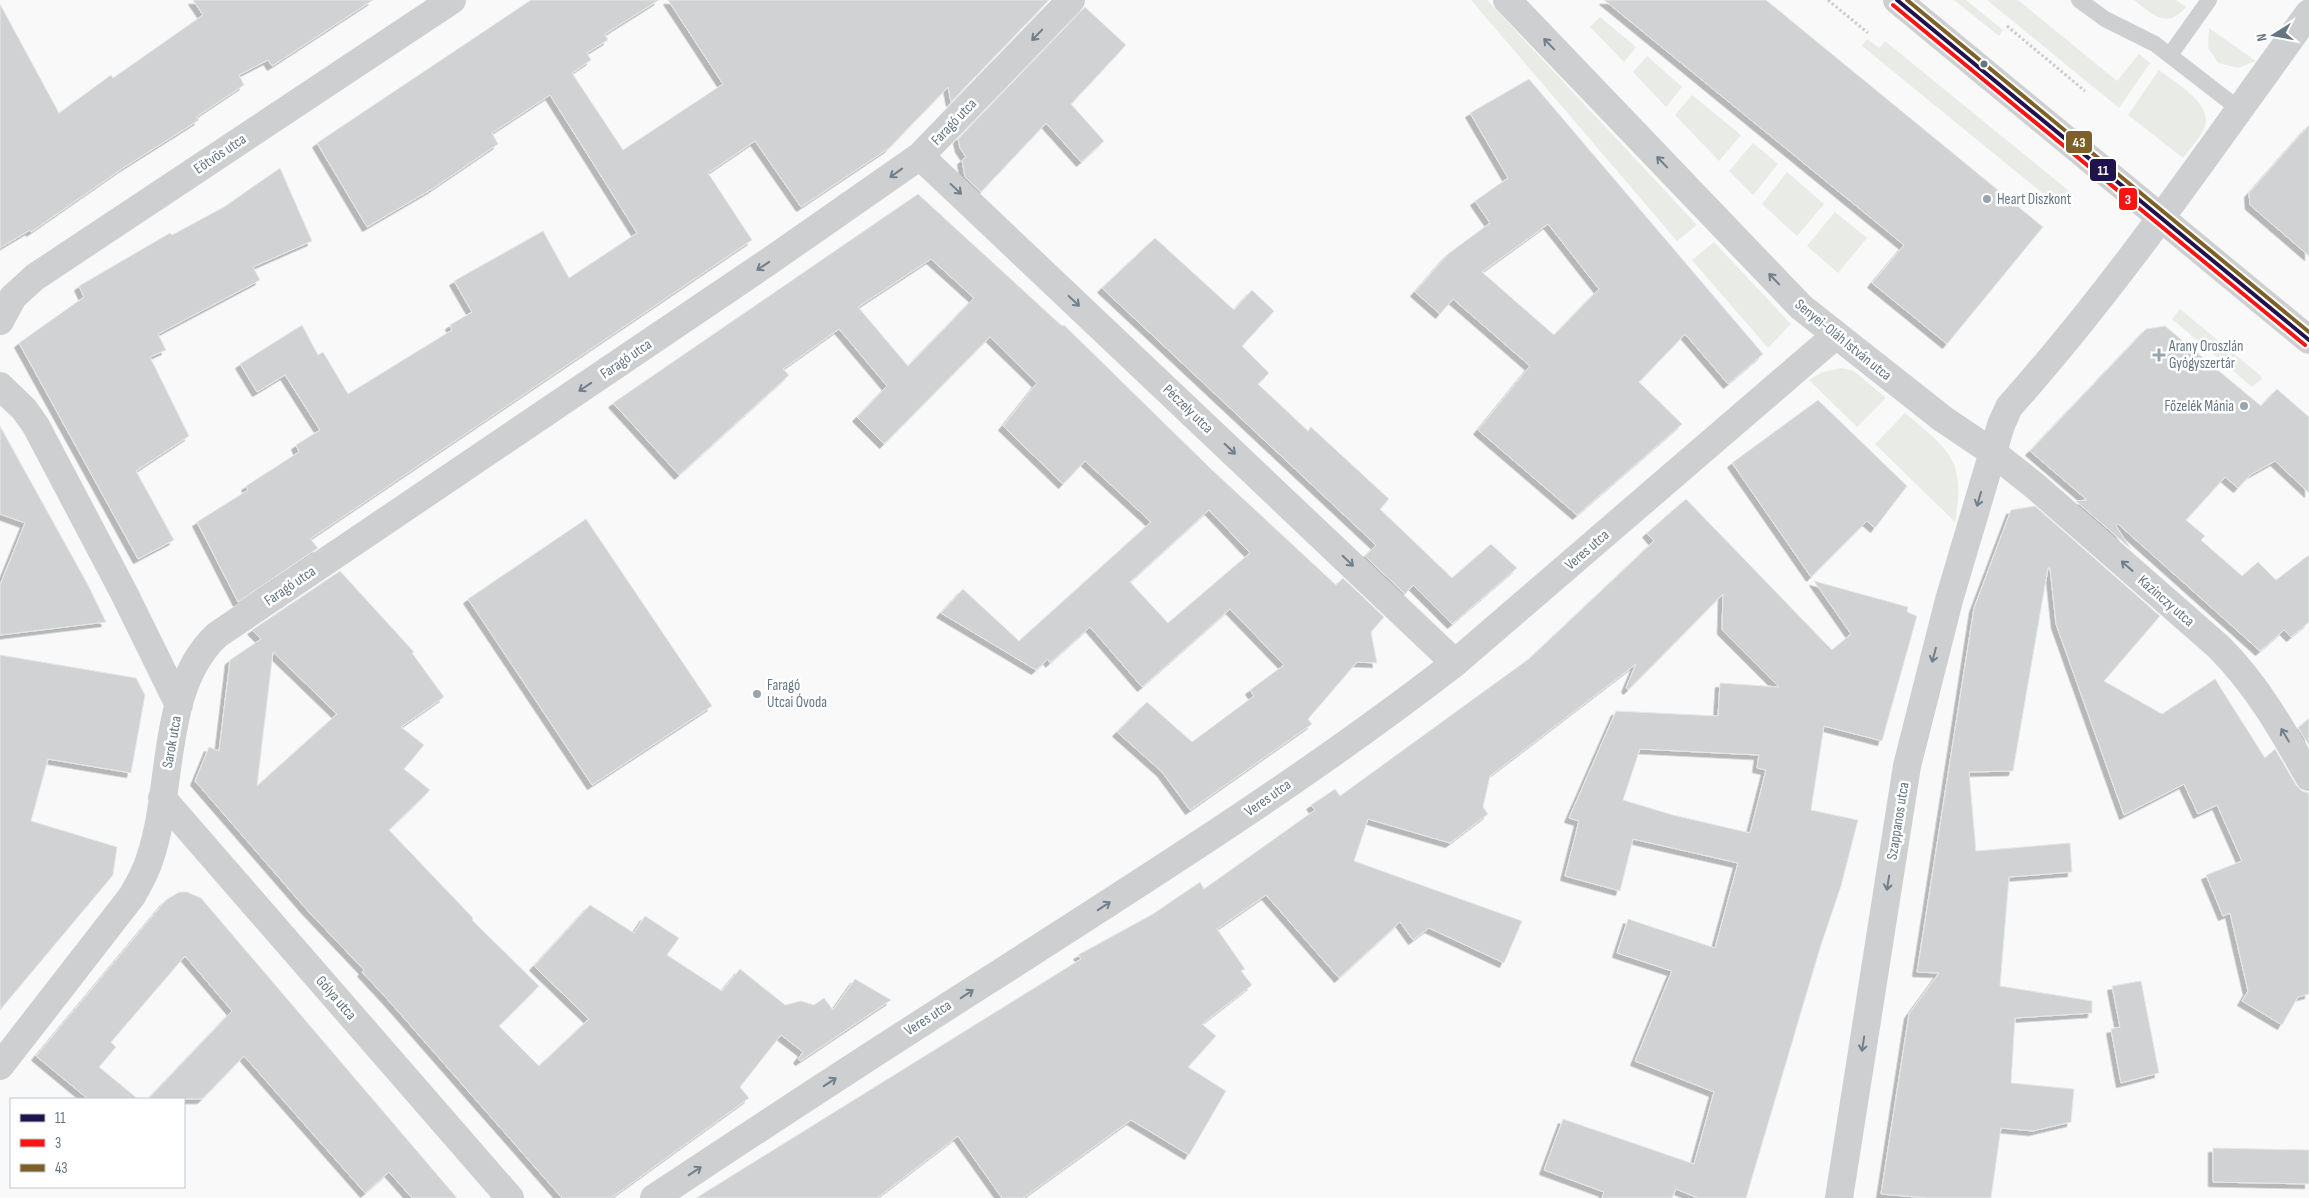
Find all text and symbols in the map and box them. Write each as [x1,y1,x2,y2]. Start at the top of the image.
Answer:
north arrow [2249,10,2299,60]
one-way arrow [1031,29,1043,42]
text: N [2253,32,2271,43]
one-way arrow [1543,38,1555,50]
unlabelled marker [1979,59,1989,69]
street label: Faragó utca [927,94,981,149]
street label: Eötvös utca [190,130,250,178]
line badge: 43 [2065,130,2093,154]
text: 43 [2073,134,2085,151]
one-way arrow [1656,155,1668,168]
line badge: 11 [2089,158,2117,182]
text: 11 [2098,162,2109,179]
one-way arrow [889,168,903,178]
one-way arrow [949,183,962,195]
line badge: 3 [2118,187,2138,211]
place label: Heart Diszkont [1997,190,2072,209]
text: 3 [2125,191,2131,208]
marker: Heart Diszkont [1981,193,1993,205]
one-way arrow [756,261,770,271]
one-way arrow [1768,273,1780,285]
one-way arrow [1068,295,1080,307]
street label: Senyei-Oláh István utca [1791,295,1895,385]
street label: Faragó utca [597,335,655,383]
place label: Arany Oroszlán Gyógyszertár [2168,337,2243,373]
marker: Arany Oroszlán Gyógyszertár [2153,349,2165,361]
street label: Péczely utca [1159,380,1217,438]
one-way arrow [578,381,592,392]
place label: Főzelék Mánia [2165,397,2234,416]
marker: Főzelék Mánia [2238,400,2250,412]
one-way arrow [1224,442,1236,455]
one-way arrow [1973,491,1983,507]
street label: Veres utca [1561,525,1613,574]
one-way arrow [1341,555,1354,567]
one-way arrow [2121,561,2134,572]
street label: Faragó utca [261,562,319,610]
street label: Kazinczy utca [2134,571,2198,631]
one-way arrow [1929,647,1938,663]
place label: Faragó Utcai Óvoda [767,676,827,712]
marker: Faragó Utcai Óvoda [751,688,763,700]
street label: Sarok utca [158,714,186,770]
one-way arrow [2279,728,2289,742]
street label: Veres utca [1241,775,1295,821]
street label: Szappanos utca [1882,781,1914,861]
one-way arrow [1883,875,1893,891]
one-way arrow [1096,901,1110,911]
street label: Gólya utca [312,972,361,1024]
one-way arrow [959,988,973,998]
street label: Veres utca [901,996,955,1040]
one-way arrow [1858,1035,1868,1051]
one-way arrow [823,1077,837,1087]
legend [10,1098,185,1188]
text: 11 [55,1109,66,1128]
text: 3 [55,1134,61,1153]
text: 43 [55,1159,68,1178]
one-way arrow [687,1166,701,1176]

